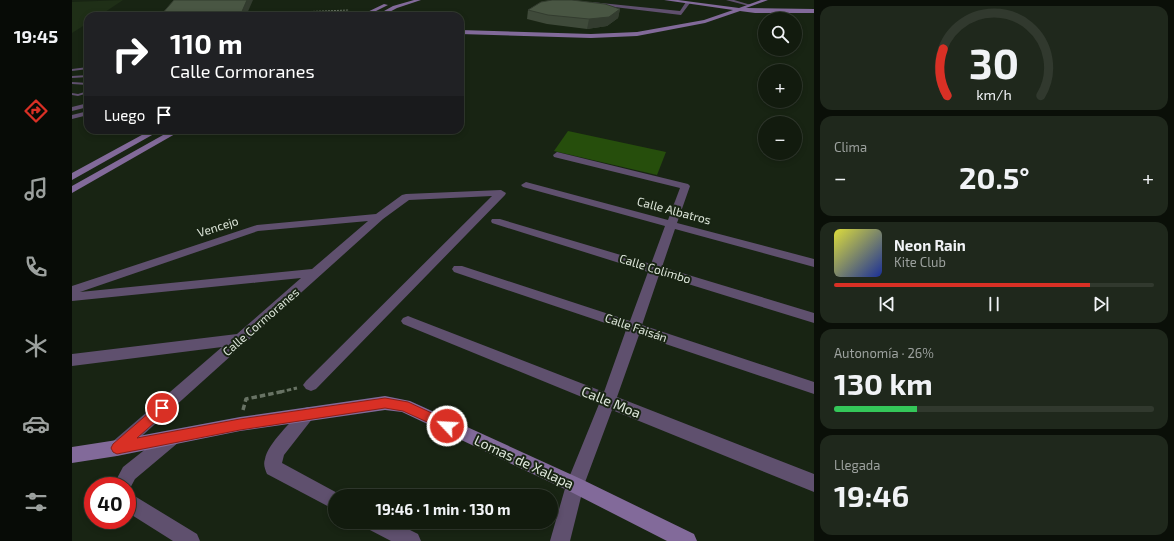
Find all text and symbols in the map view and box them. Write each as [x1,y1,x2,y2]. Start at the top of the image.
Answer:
map controls [758,12,802,160]
button: search [758,12,802,56]
text: 19:45 [14,25,58,47]
text: 110 m [170,26,243,60]
icon: right [104,28,156,80]
text: 30 [969,37,1019,87]
text: Calle Cormoranes [170,60,315,82]
button: + [758,64,802,108]
text: km/h [976,86,1012,103]
icon: directions [22,97,50,125]
icon: arrive [153,104,175,126]
text: Luego [104,106,145,124]
button: − [758,116,802,160]
text: Clima [834,139,867,155]
text: 20.5° [959,159,1030,195]
text: − [834,164,847,190]
text: + [1142,164,1154,190]
icon: music [22,175,50,203]
street label: Calle Albatros [636,193,713,227]
street label: Vencejo [195,213,240,240]
text: Neon Rain [894,236,966,254]
street label: Calle Colimbo [618,251,693,286]
icon: phone [22,253,50,281]
text: Kite Club [894,254,946,270]
street label: Calle Cormoranes [219,284,301,358]
icon: previous [876,293,898,315]
icon: pause [983,293,1005,315]
icon: next [1090,293,1112,315]
street label: Calle Faisán [603,310,669,344]
icon: climate [22,332,50,360]
text: Autonomía · 26% [834,345,934,361]
text: 130 km [834,365,933,401]
street label: Calle Moa [579,382,643,421]
pin [145,391,179,425]
icon: arrive [151,397,173,419]
position arrow [426,405,468,447]
icon: car [22,410,50,438]
street label: Lomas de Xalapa [472,431,577,492]
text: Llegada [834,457,880,473]
speed limit sign: 40 [84,477,136,529]
text: 19:46 [834,477,909,513]
icon: filters [22,488,50,516]
text: 19:46 · 1 min · 130 m [375,500,511,518]

